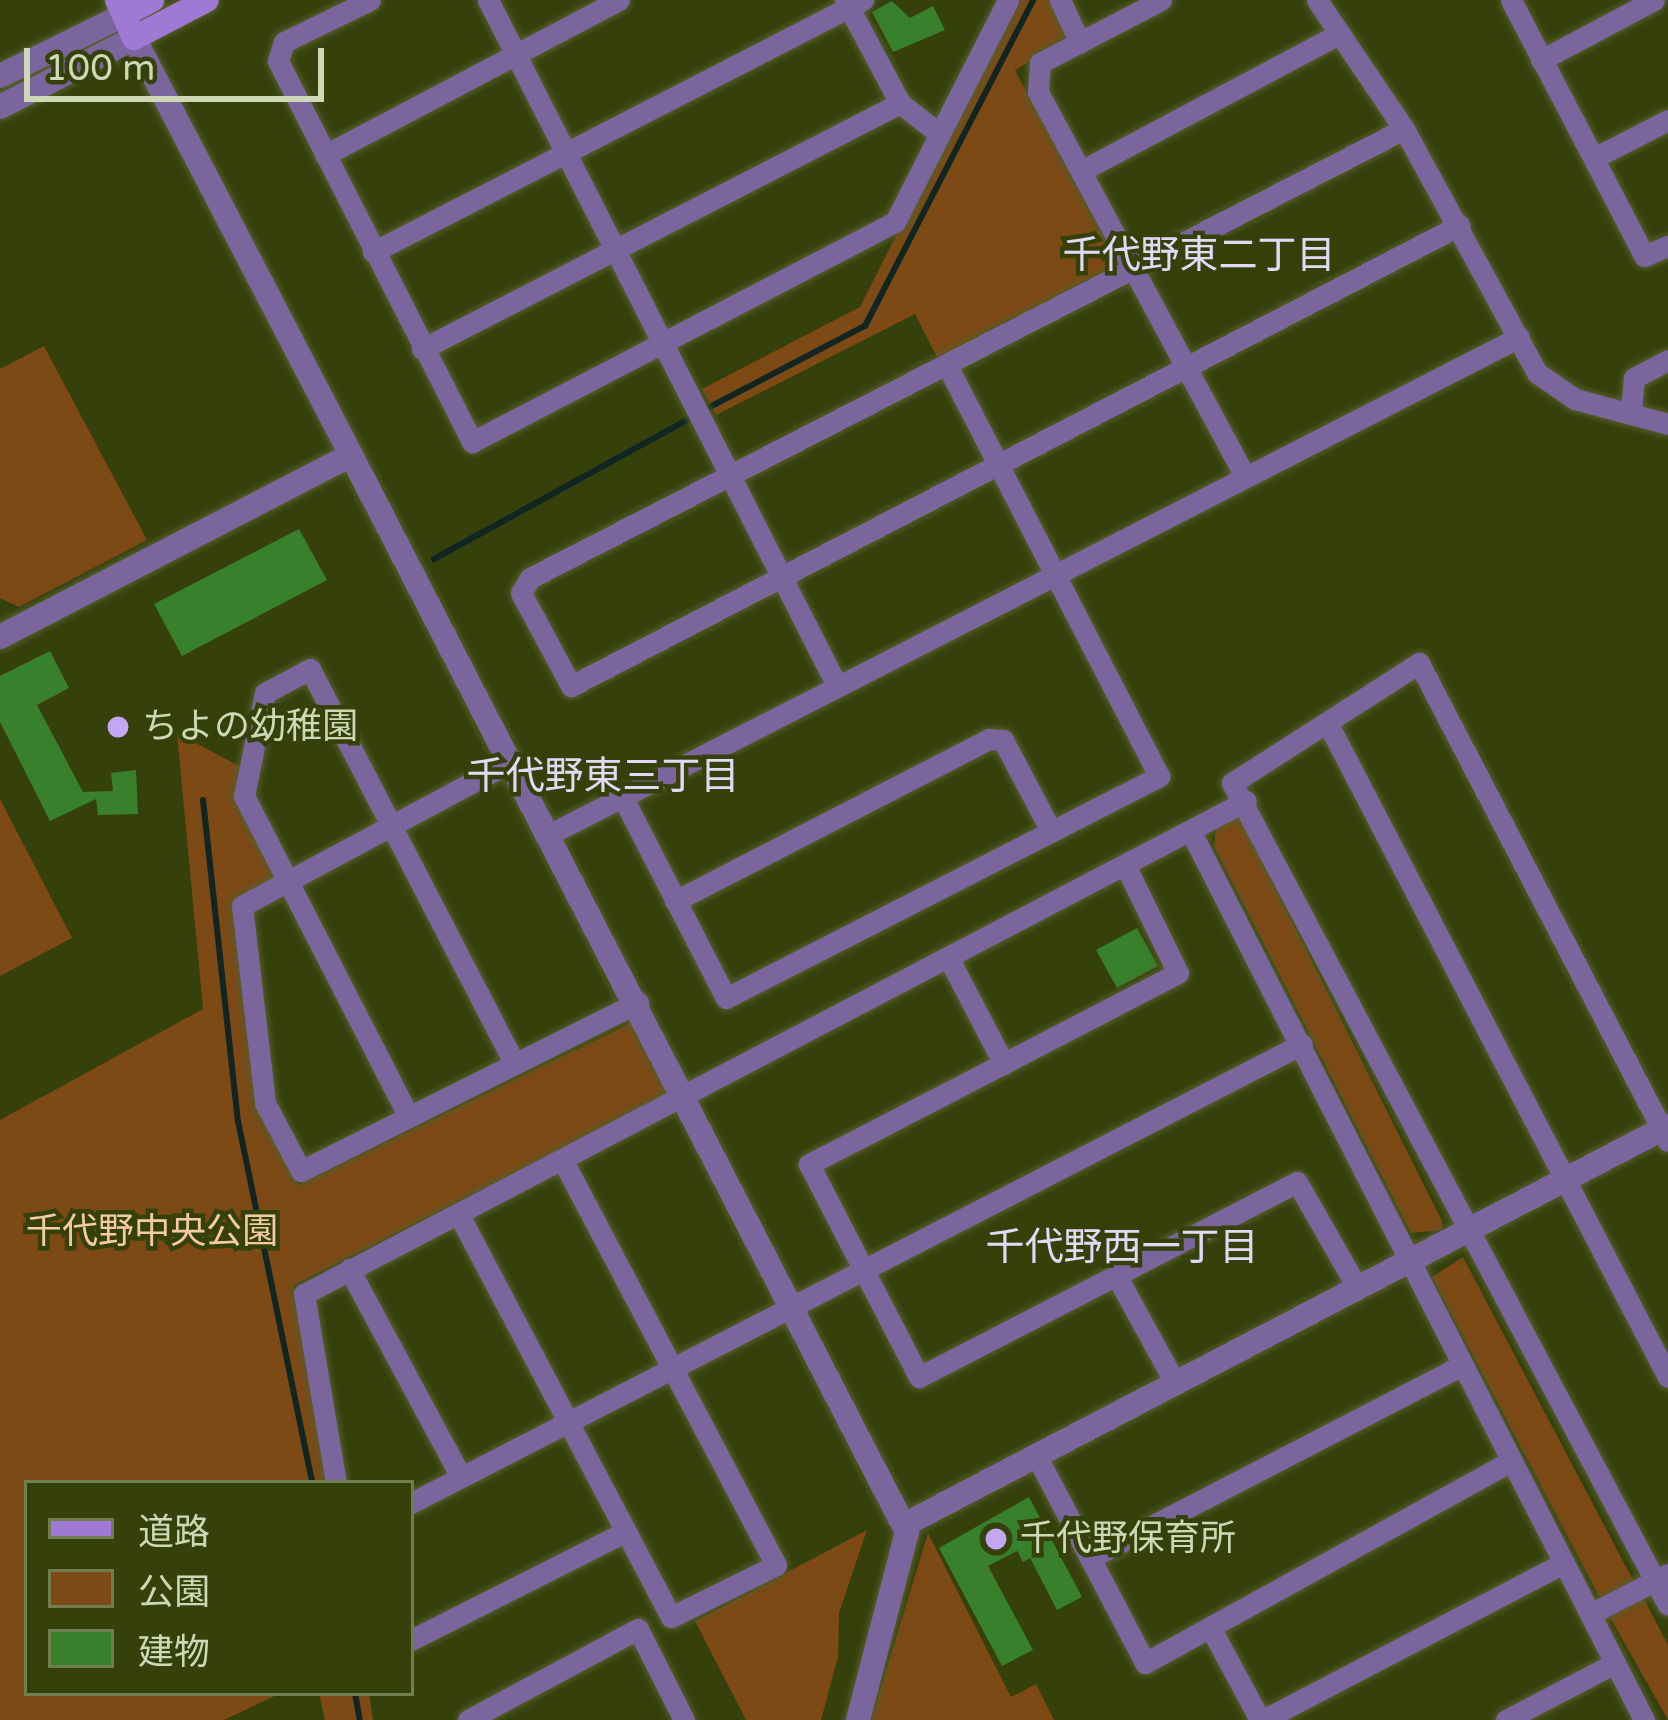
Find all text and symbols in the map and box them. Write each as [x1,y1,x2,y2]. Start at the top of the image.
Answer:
scale bar [30,24,330,98]
text: 100 m [45,47,155,90]
district label: 千代野東二丁目 [1063,233,1335,279]
place label: ちよの幼稚園 [142,705,358,749]
marker: ちよの幼稚園 [105,714,131,740]
district label: 千代野東三丁目 [467,754,739,800]
park label: 千代野中央公園 [26,1210,278,1254]
district label: 千代野西一丁目 [986,1225,1258,1271]
legend [24,1480,414,1696]
text: 道路 [138,1511,210,1554]
place label: 千代野保育所 [1020,1517,1236,1561]
marker: 千代野保育所 [983,1526,1009,1552]
text: 公園 [138,1571,210,1614]
text: 建物 [138,1631,210,1674]

